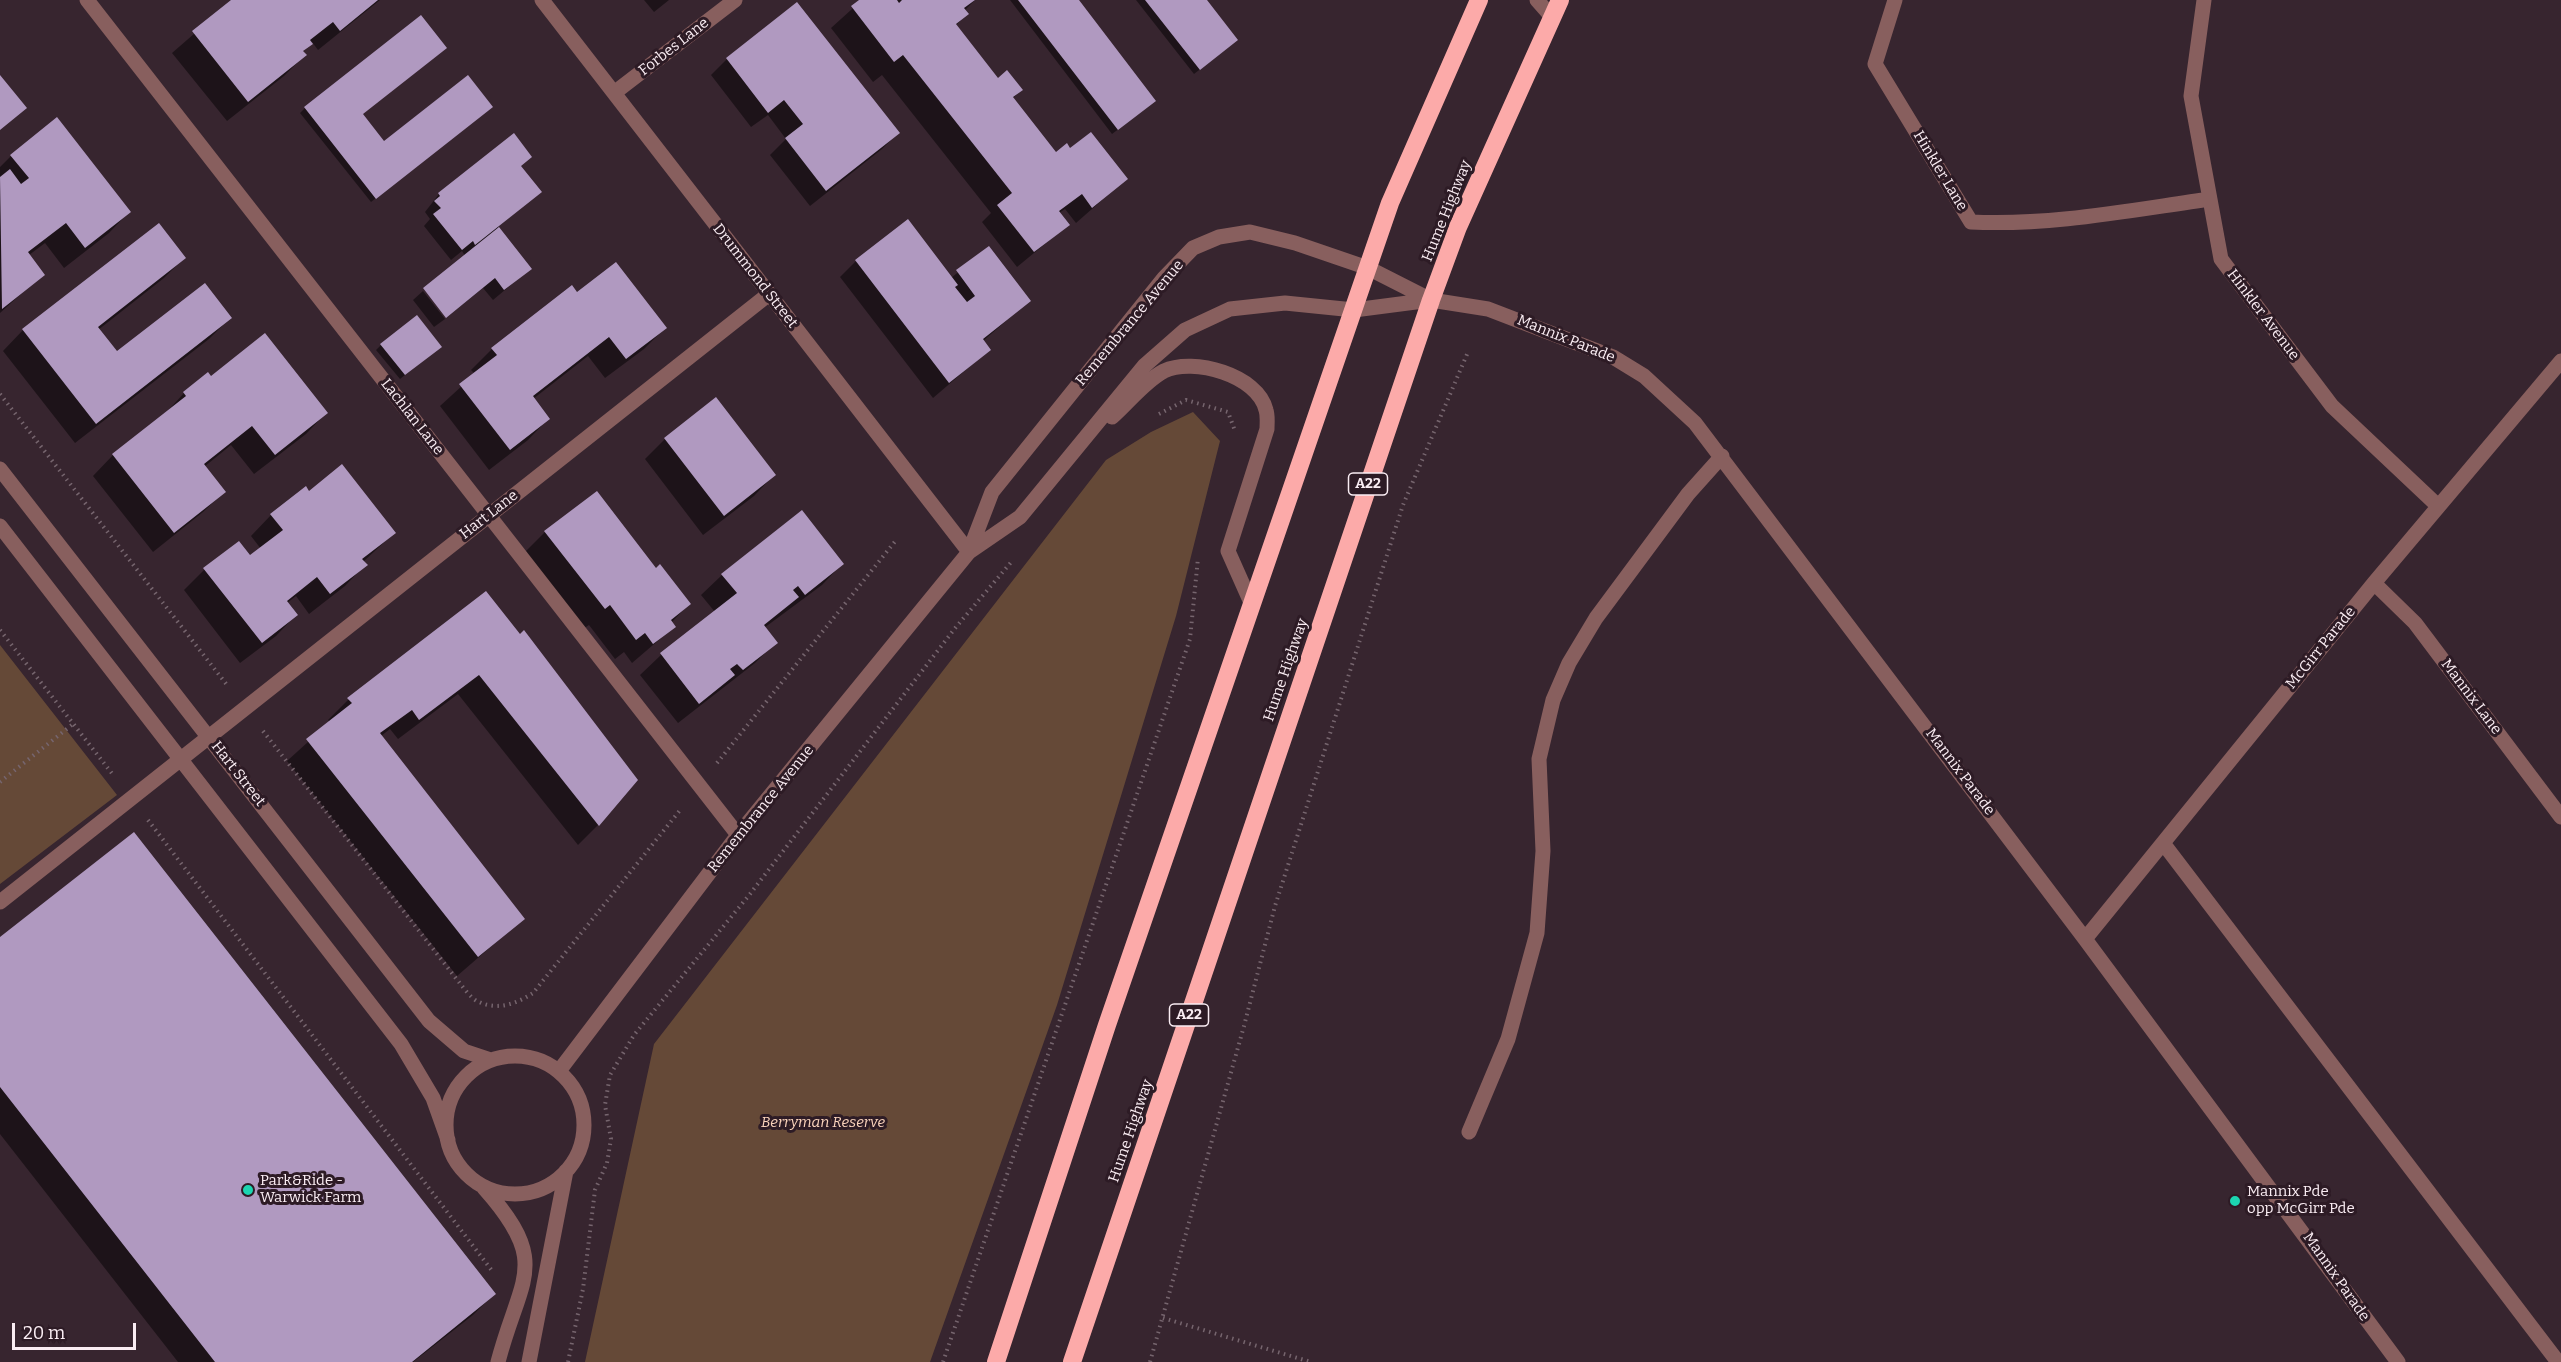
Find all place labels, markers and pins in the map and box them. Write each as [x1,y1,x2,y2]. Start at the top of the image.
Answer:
place label: Park&Ride - Warwick Farm [260,1172,361,1207]
marker: Park&Ride - Warwick Farm [241,1183,255,1197]
place label: Mannix Pde opp McGirr Pde [2247,1183,2355,1218]
marker: Mannix Pde opp McGirr Pde [2228,1194,2242,1208]

